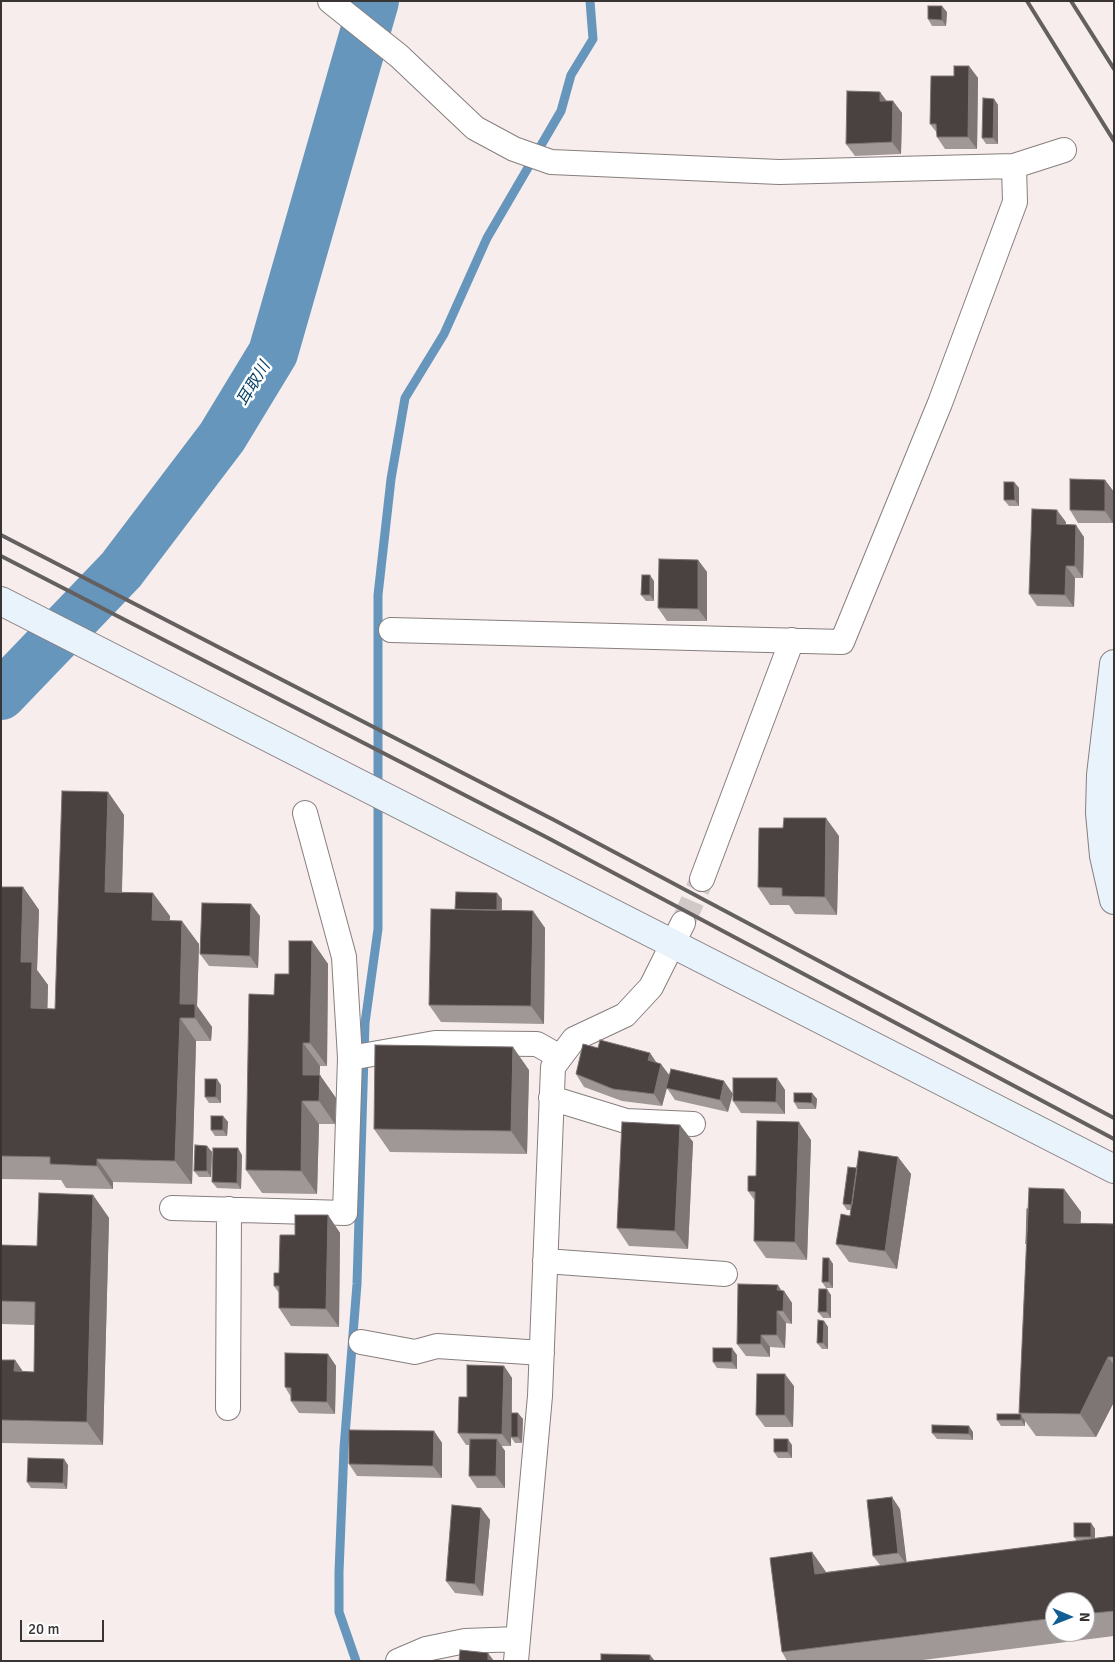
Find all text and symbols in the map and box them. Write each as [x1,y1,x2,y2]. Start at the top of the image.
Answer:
water label: 耳取川 [233,358,275,410]
north arrow [1045,1592,1095,1642]
scale bar [22,1610,106,1642]
text: N [1076,1612,1093,1622]
text: 20 m [28,1620,59,1638]

